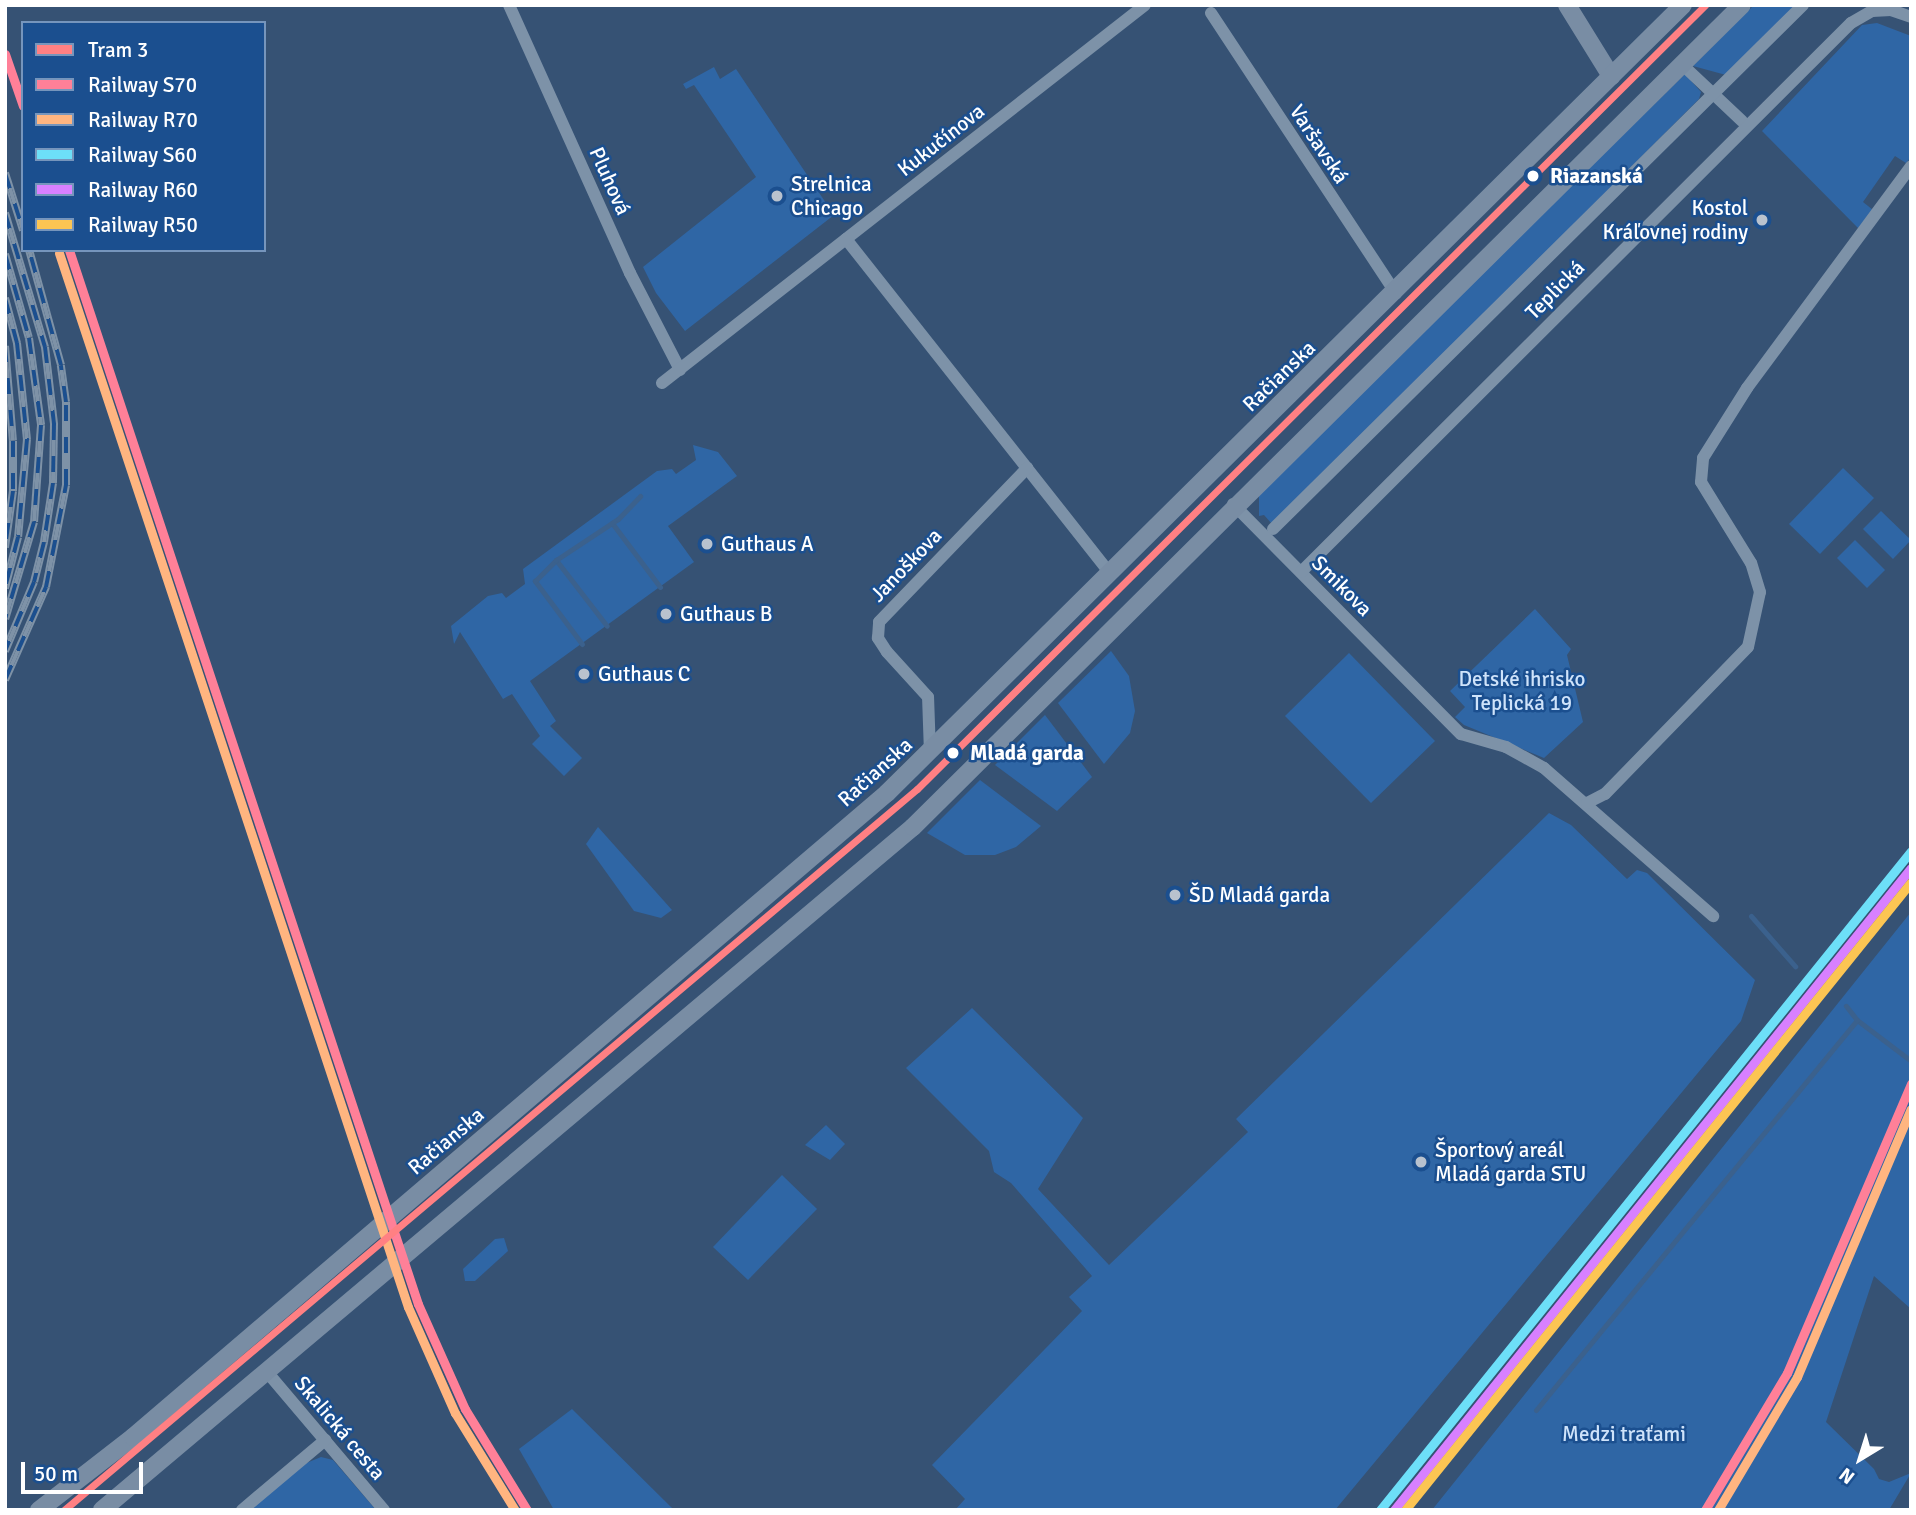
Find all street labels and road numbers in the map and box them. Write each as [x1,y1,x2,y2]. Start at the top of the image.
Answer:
street label: Kukučínova [893,98,989,182]
street label: Varšavská [1284,100,1354,188]
street label: Pluhová [584,143,636,219]
street label: Teplická [1520,255,1590,325]
street label: Račianska [1237,335,1321,417]
street label: Janoškova [865,523,947,607]
street label: Smikova [1307,551,1377,621]
street label: Račianska [833,732,917,812]
street label: Račianska [403,1102,489,1180]
street label: Skalická cesta [289,1371,391,1485]

